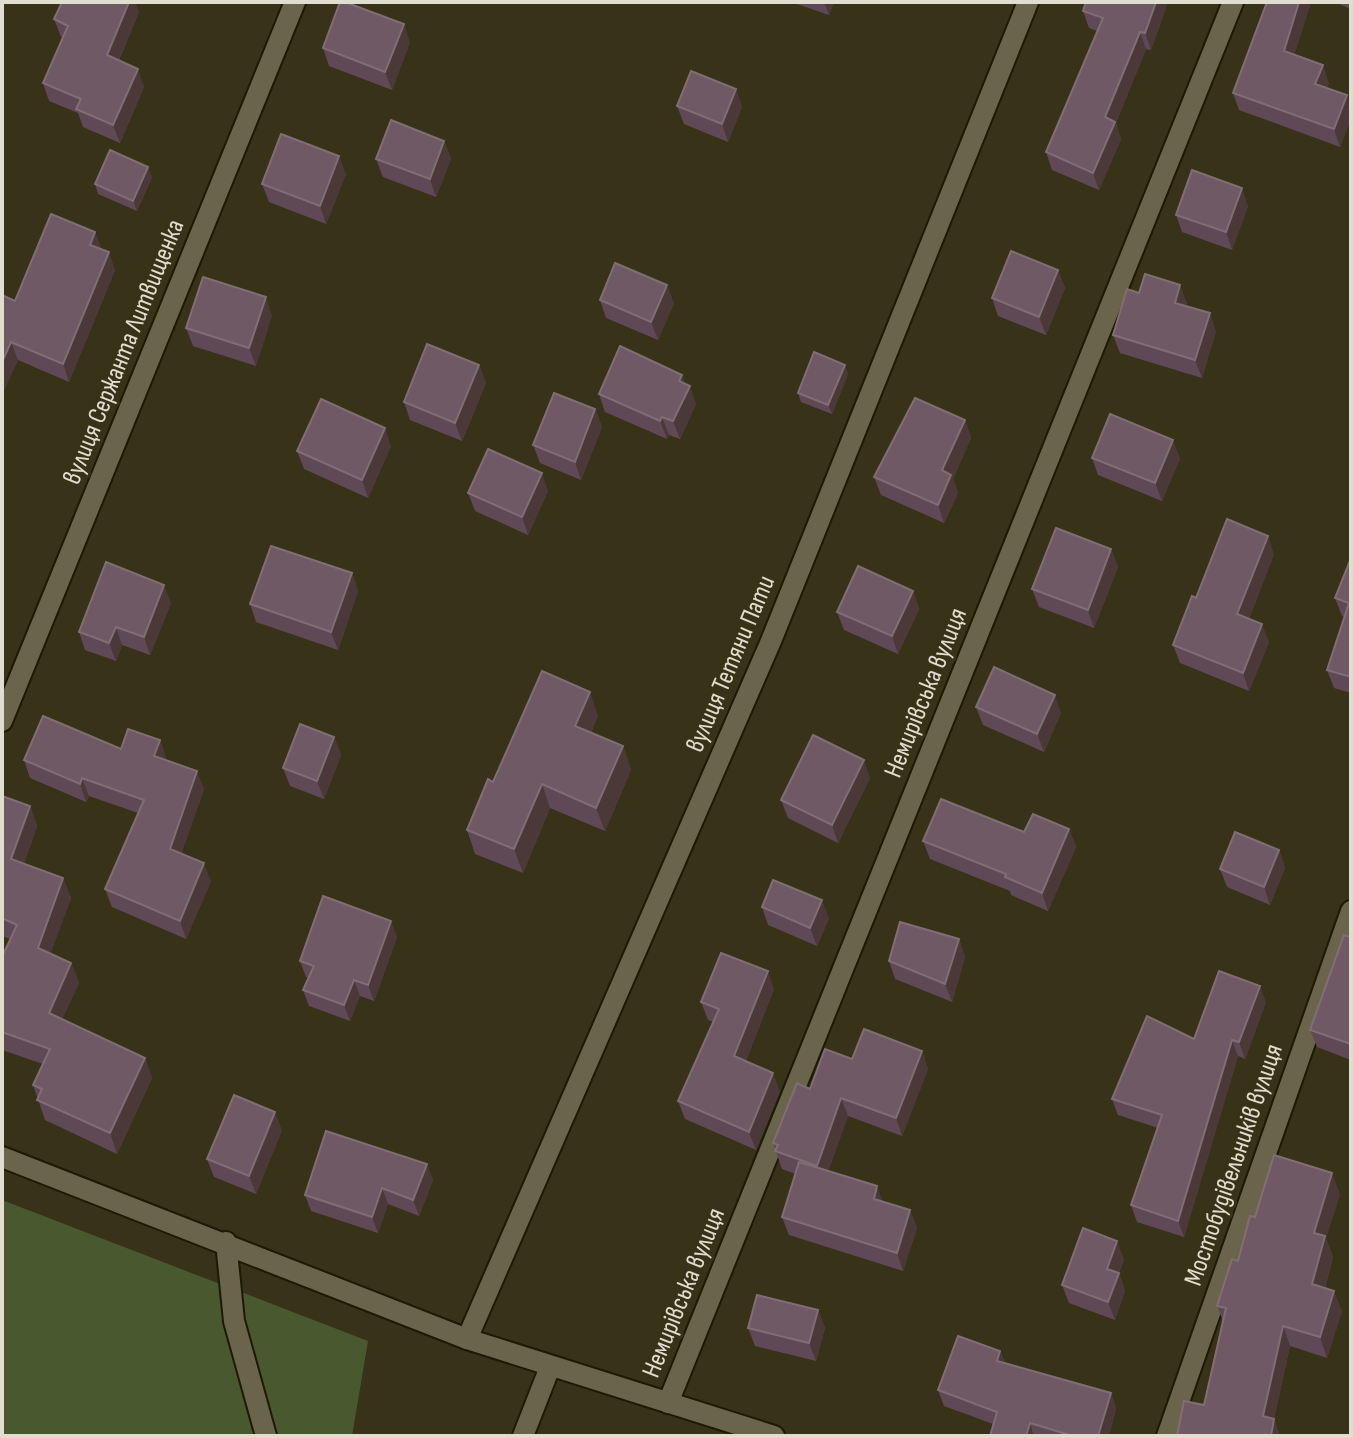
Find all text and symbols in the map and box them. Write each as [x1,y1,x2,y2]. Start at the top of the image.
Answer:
street label: вулиця Сержанта Литвищенка [57,215,191,489]
street label: вулиця Тетяни Пати [680,571,782,757]
street label: Немирівська вулиця [878,604,974,782]
street label: Мостобудівельників вулиця [1178,1040,1290,1290]
street label: Немирівська вулиця [636,1204,732,1382]

